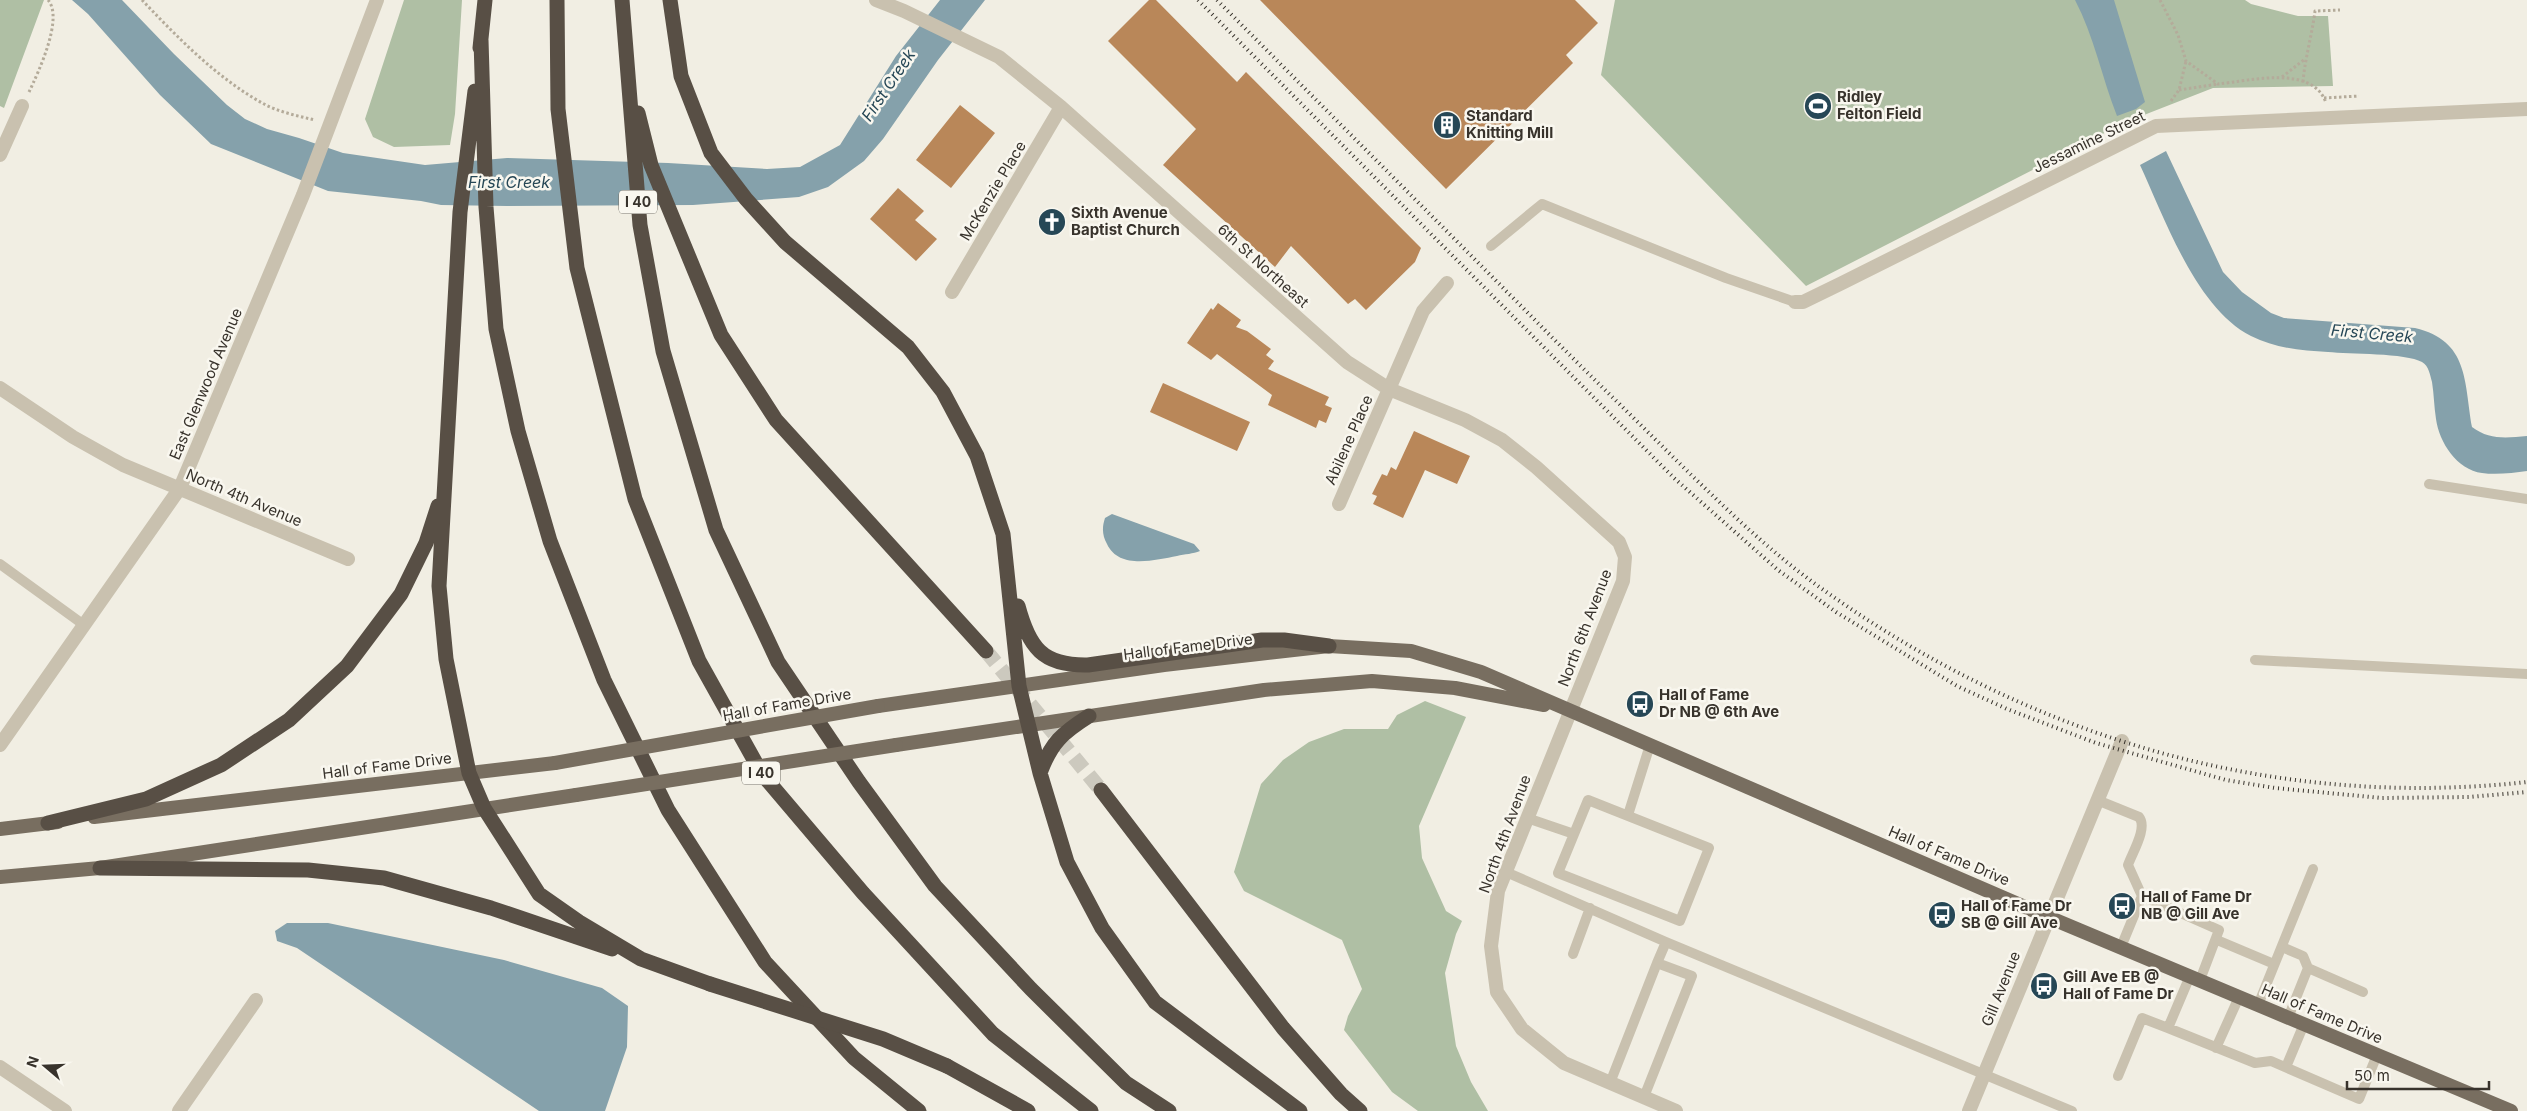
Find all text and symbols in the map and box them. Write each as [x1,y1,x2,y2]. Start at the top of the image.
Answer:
water label: First Creek [857,45,919,125]
place label: Ridley Felton Field [1837,87,1921,123]
sports icon: Ridley Felton Field [1803,91,1833,121]
place label: Standard Knitting Mill [1466,106,1553,142]
street label: Jessamine Street [2030,106,2148,177]
building icon: Standard Knitting Mill [1432,110,1462,140]
street label: McKenzie Place [955,137,1030,244]
water label: First Creek [468,172,550,192]
road number: I 40 [619,190,657,213]
place label: Sixth Avenue Baptist Church [1071,203,1180,239]
church icon: Sixth Avenue Baptist Church [1037,207,1067,237]
street label: 6th St Northeast [1214,220,1313,312]
street label: East Glenwood Avenue [165,305,246,463]
water label: First Creek [2330,319,2414,347]
street label: Abilene Place [1320,392,1377,488]
street label: North 4th Avenue [183,464,305,531]
street label: North 6th Avenue [1553,566,1616,689]
street label: Hall of Fame Drive [1122,629,1254,664]
street label: Hall of Fame Drive [721,684,853,725]
place label: Hall of Fame Dr NB @ 6th Ave [1659,685,1779,721]
bus stop icon: Hall of Fame Dr NB @ 6th Ave [1625,689,1655,719]
street label: Hall of Fame Drive [321,748,453,783]
road number: I 40 [742,761,780,784]
street label: North 4th Avenue [1474,772,1535,896]
street label: Hall of Fame Drive [1886,821,2013,890]
place label: Hall of Fame Dr NB @ Gill Ave [2141,887,2252,923]
bus stop icon: Hall of Fame Dr NB @ Gill Ave [2107,891,2137,921]
place label: Hall of Fame Dr SB @ Gill Ave [1961,896,2072,932]
bus stop icon: Hall of Fame Dr SB @ Gill Ave [1927,900,1957,930]
street label: Gill Avenue [1977,949,2024,1029]
place label: Gill Ave EB @ Hall of Fame Dr [2063,967,2174,1003]
bus stop icon: Gill Ave EB @ Hall of Fame Dr [2029,971,2059,1001]
street label: Hall of Fame Drive [2259,979,2386,1048]
north arrow [20,1041,70,1091]
text: N [22,1054,42,1069]
scale bar [2347,1058,2490,1090]
text: 50 m [2354,1066,2390,1085]

